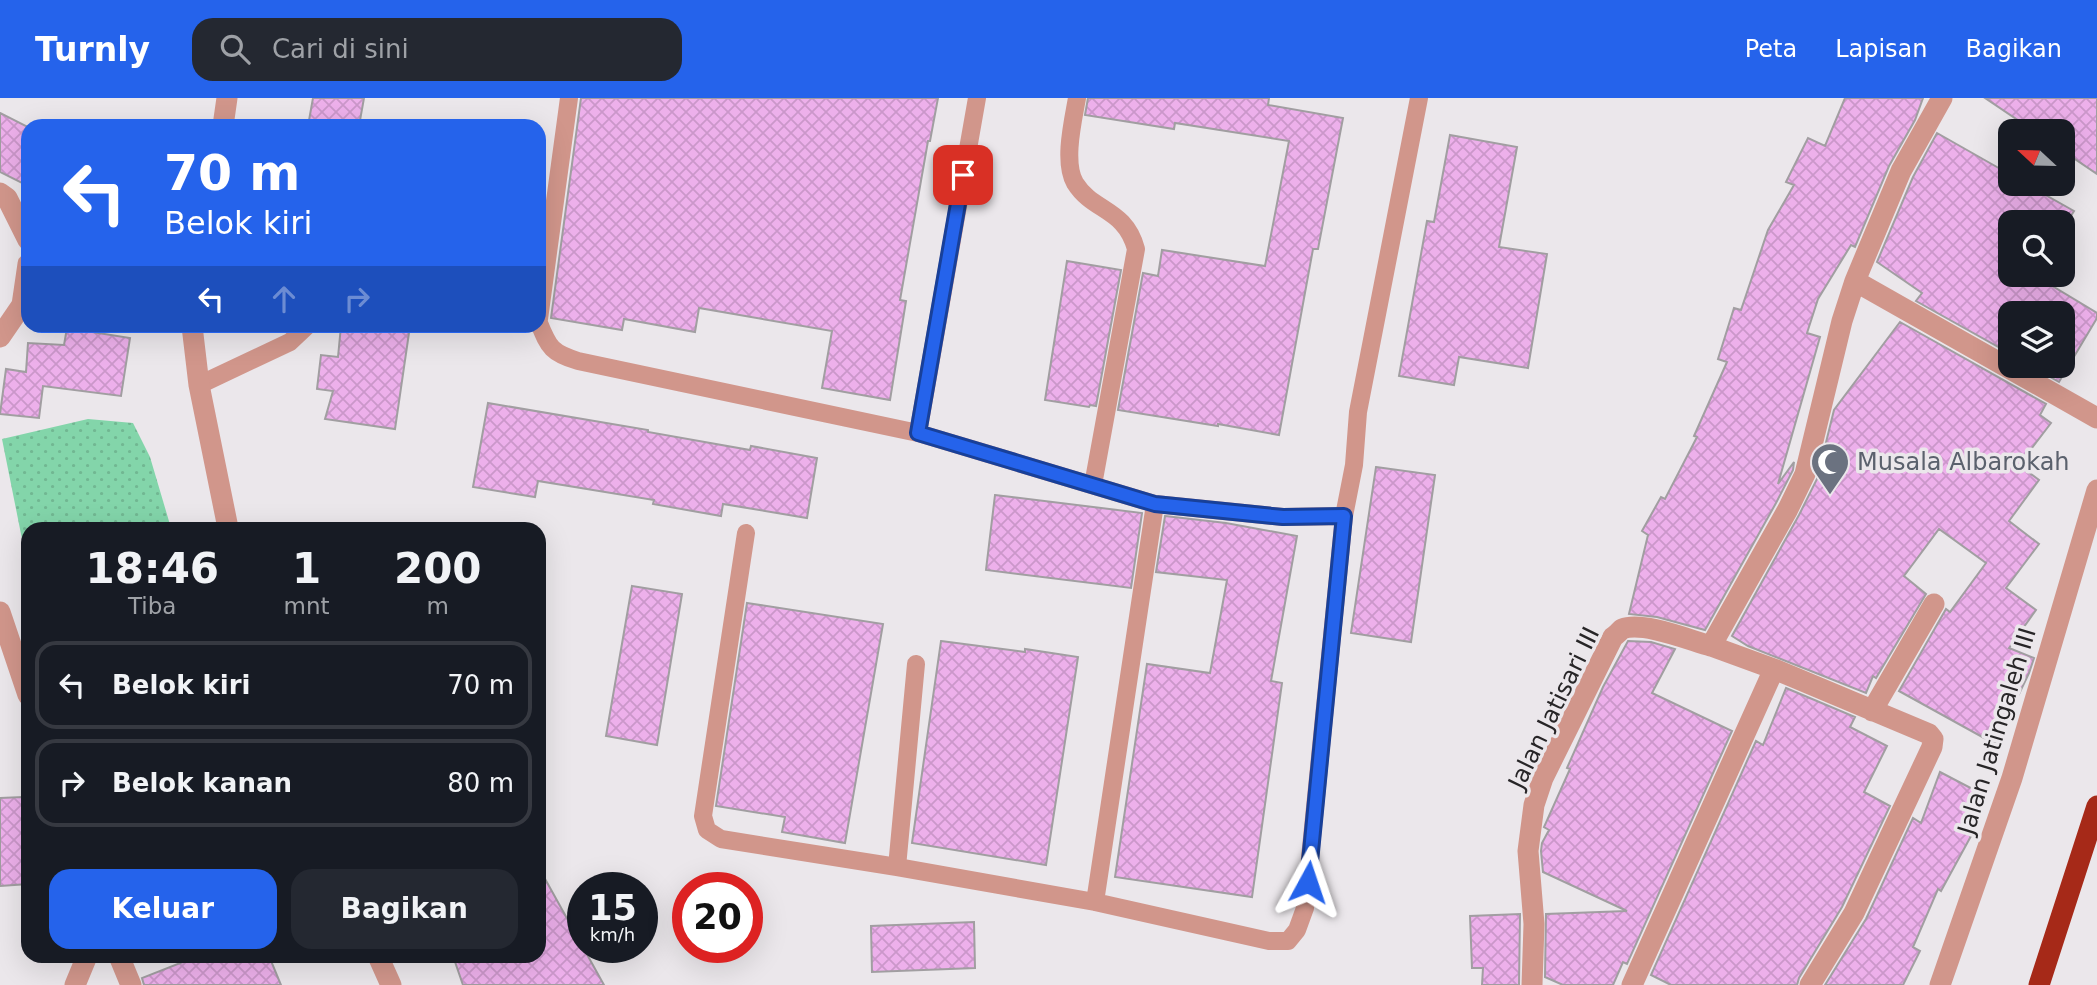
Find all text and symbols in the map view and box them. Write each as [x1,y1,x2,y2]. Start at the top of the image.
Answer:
search box [192,18,682,81]
text: Turnly [35,30,150,69]
icon: search [216,30,254,68]
text: Cari di sini [272,34,409,64]
text: Peta [1745,35,1797,63]
text: Lapisan [1835,35,1928,63]
text: Bagikan [1966,35,2062,63]
north arrow [1998,119,2076,196]
map controls [1998,119,2075,378]
text: 70 m [164,145,300,202]
pin [933,145,993,205]
icon: left [49,147,140,238]
icon: arrive [944,156,982,194]
text: Belok kiri [164,204,312,242]
button: search [1998,210,2075,287]
icon: left [192,280,230,318]
icon: ahead [265,280,303,318]
icon: right [338,280,376,318]
button: layers [1998,301,2075,378]
mosque icon: Musala Albarokah [1809,441,1851,496]
place label: Musala Albarokah [1857,448,2070,476]
text: 18:46 [85,544,219,593]
text: 1 [292,544,321,593]
text: 200 [394,544,482,593]
text: Tiba [128,593,176,619]
text: mnt [284,593,330,619]
text: m [427,593,449,619]
street label: Jalan Jatisari III [1502,623,1605,795]
street label: Jalan Jatingaleh III [1952,624,2042,840]
icon: left [53,666,91,704]
text: Belok kiri [112,670,251,700]
text: 70 m [447,670,514,700]
icon: right [53,764,91,802]
text: Belok kanan [112,768,292,798]
text: 80 m [447,768,514,798]
position arrow [1271,845,1345,919]
button: Keluar [49,869,277,949]
button: Bagikan [291,869,518,949]
speed limit sign: 20 [672,872,763,963]
text: 15 [588,888,637,928]
text: km/h [590,924,635,945]

